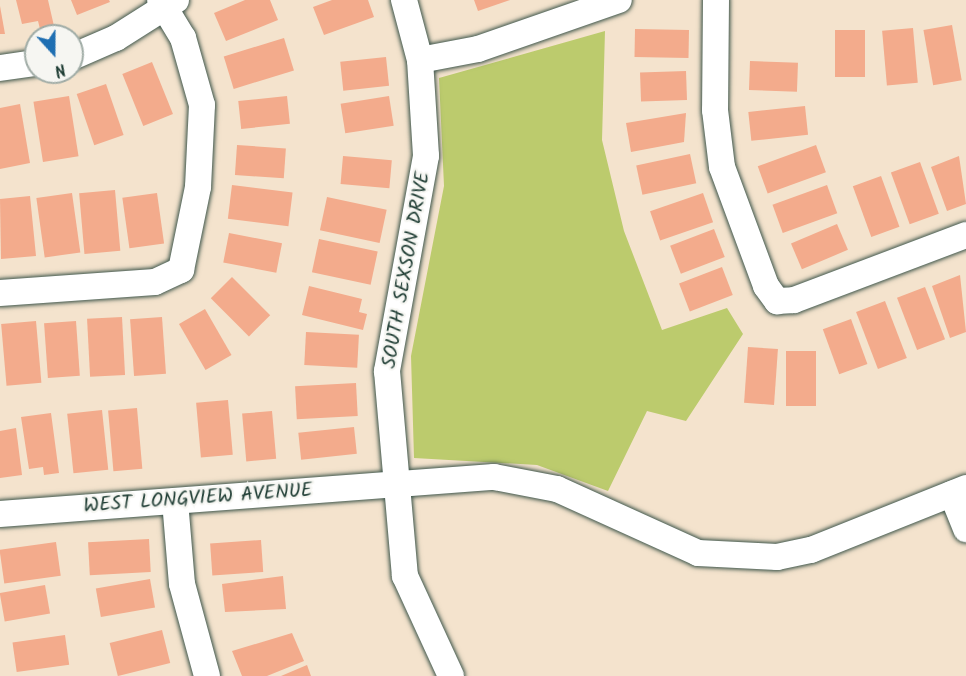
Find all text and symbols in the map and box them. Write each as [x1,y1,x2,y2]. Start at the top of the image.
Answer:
north arrow [24,24,84,84]
text: N [51,56,69,83]
street label: SOUTH SEXSON DRIVE [378,170,436,370]
street label: WEST LONGVIEW AVENUE [83,479,313,519]

